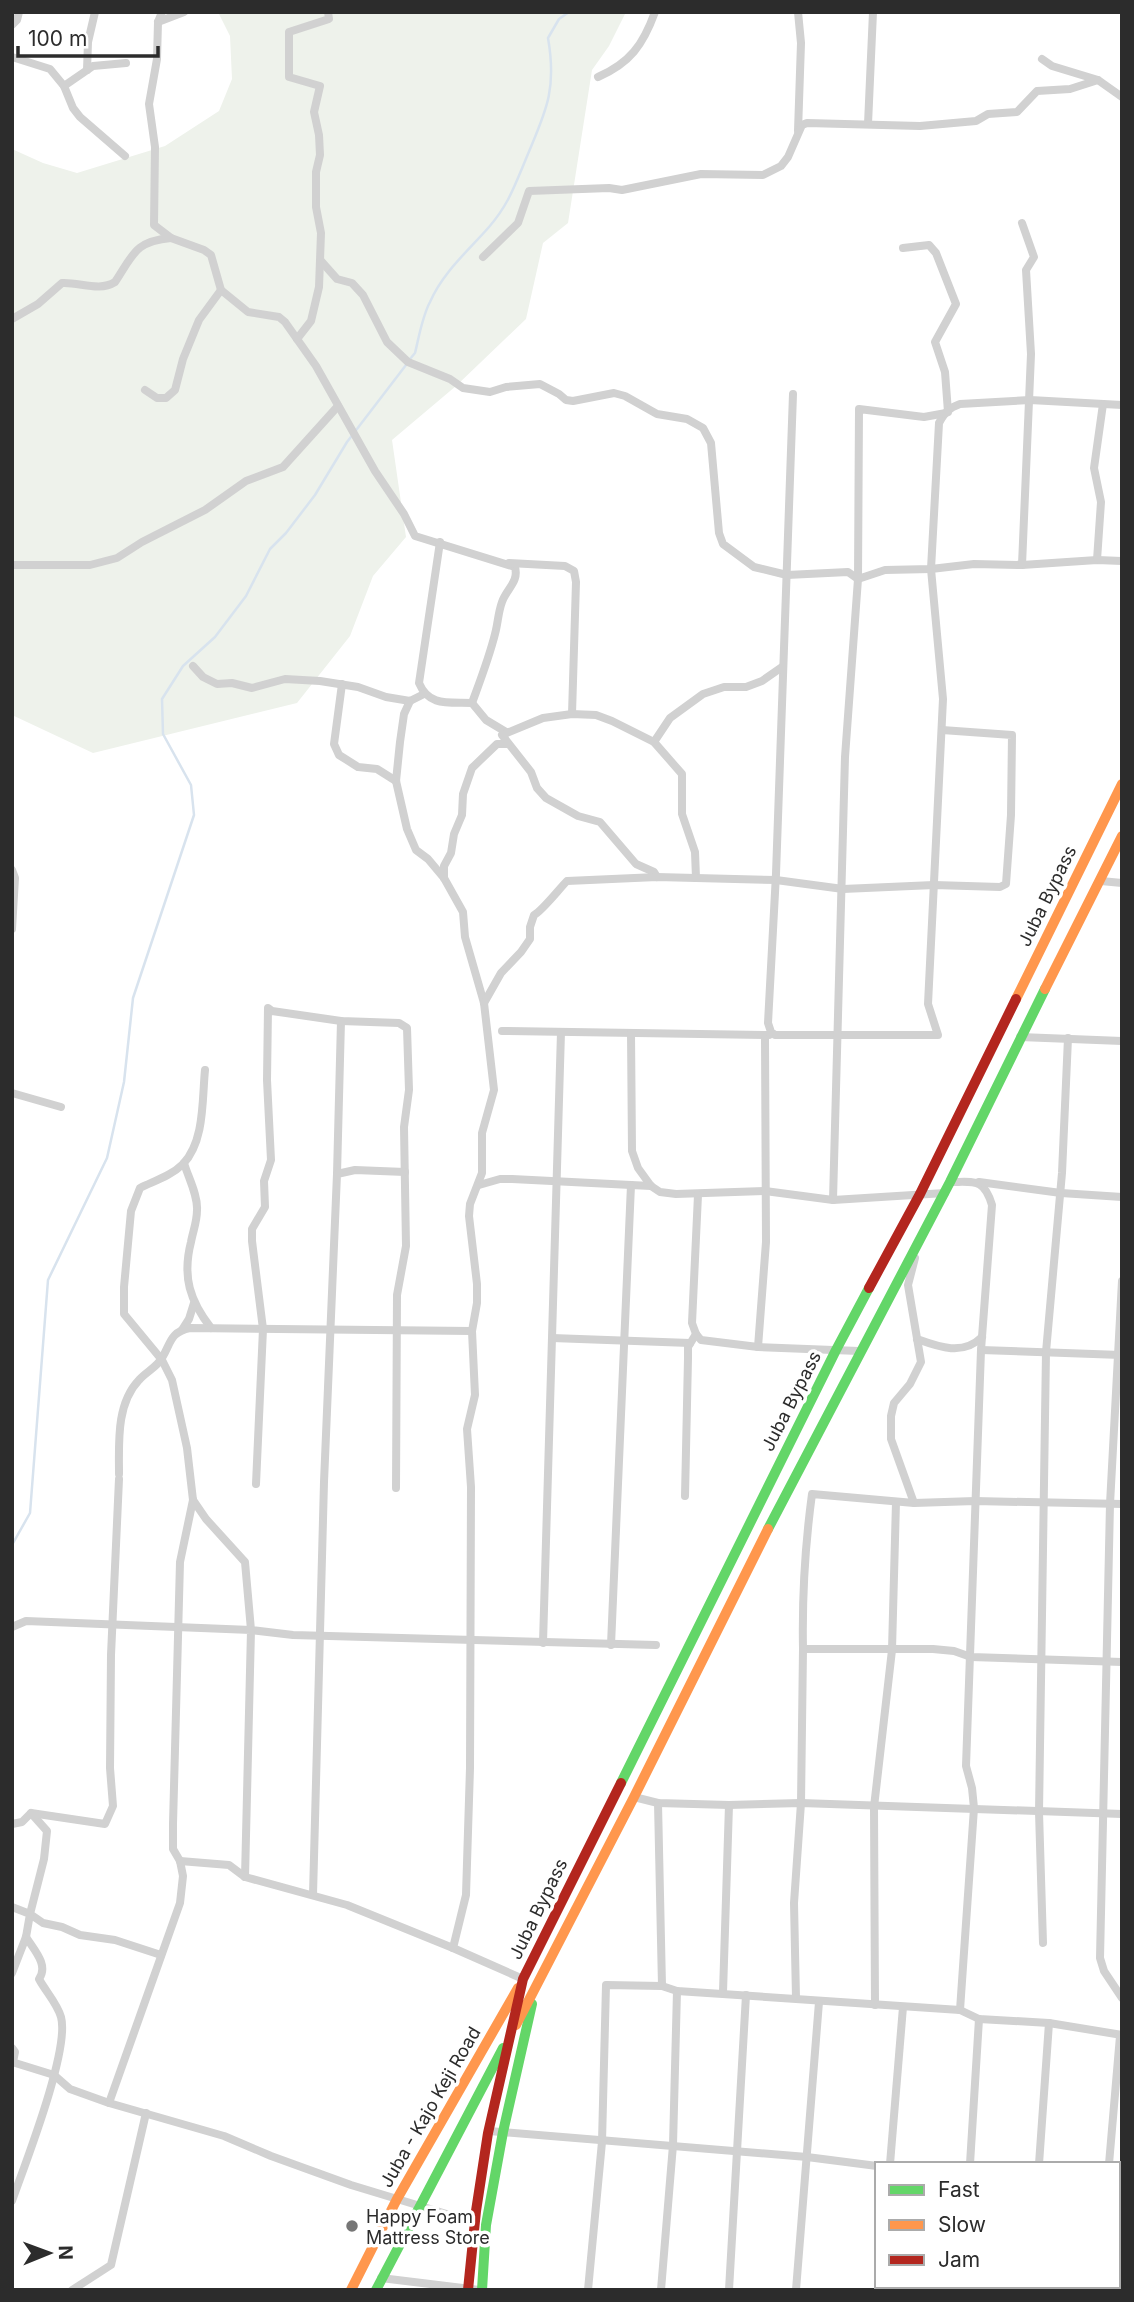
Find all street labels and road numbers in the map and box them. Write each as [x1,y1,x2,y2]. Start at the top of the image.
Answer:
street label: Juba Bypass [1014,842,1080,950]
street label: Juba Bypass [757,1347,825,1455]
street label: Juba Bypass [505,1855,571,1963]
street label: Juba - Kajo Keji Road [375,2023,485,2191]

